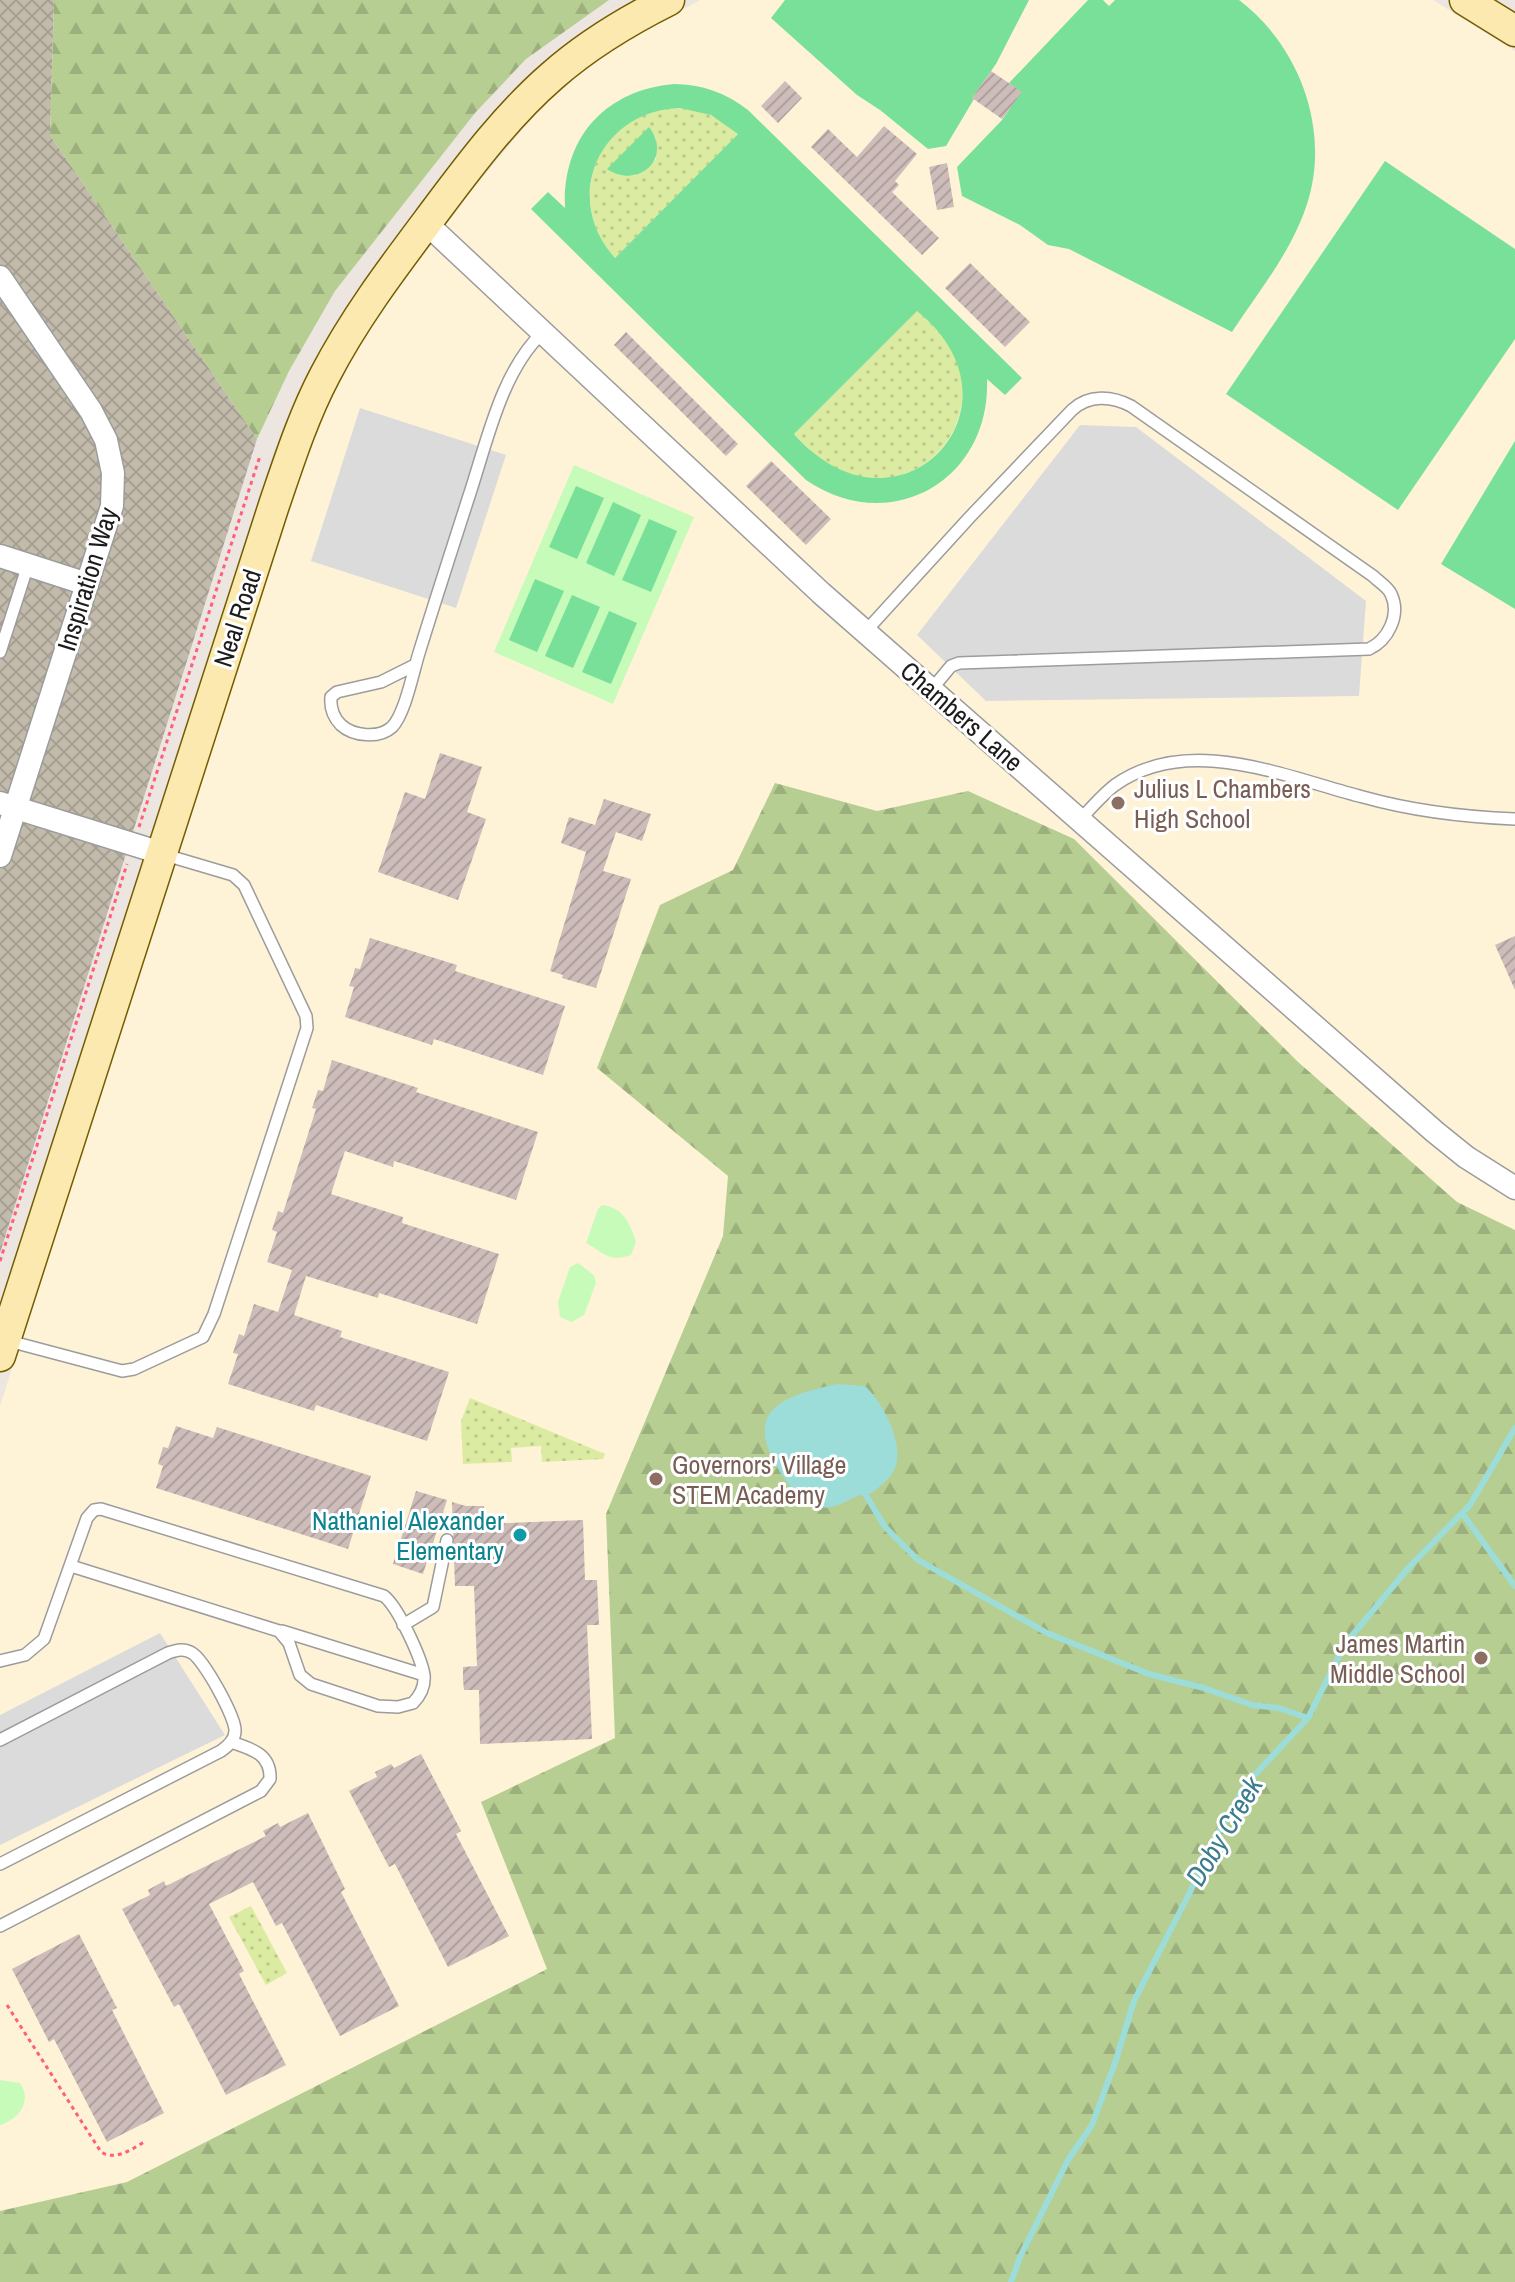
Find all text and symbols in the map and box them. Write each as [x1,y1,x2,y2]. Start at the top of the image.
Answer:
street label: Inspiration Way [49,503,126,655]
street label: Neal Road [205,565,269,671]
street label: Chambers Lane [893,653,1031,779]
place label: Julius L Chambers High School [1134,771,1311,836]
marker: Julius L Chambers High School [1109,794,1127,812]
place label: Governors' Village STEM Academy [672,1447,846,1512]
marker: Governors' Village STEM Academy [647,1470,665,1488]
place label: Nathaniel Alexander Elementary [312,1503,504,1568]
marker: Nathaniel Alexander Elementary [511,1526,529,1544]
place label: James Martin Middle School [1330,1626,1465,1691]
marker: James Martin Middle School [1472,1649,1490,1667]
water label: Doby Creek [1176,1768,1272,1893]

